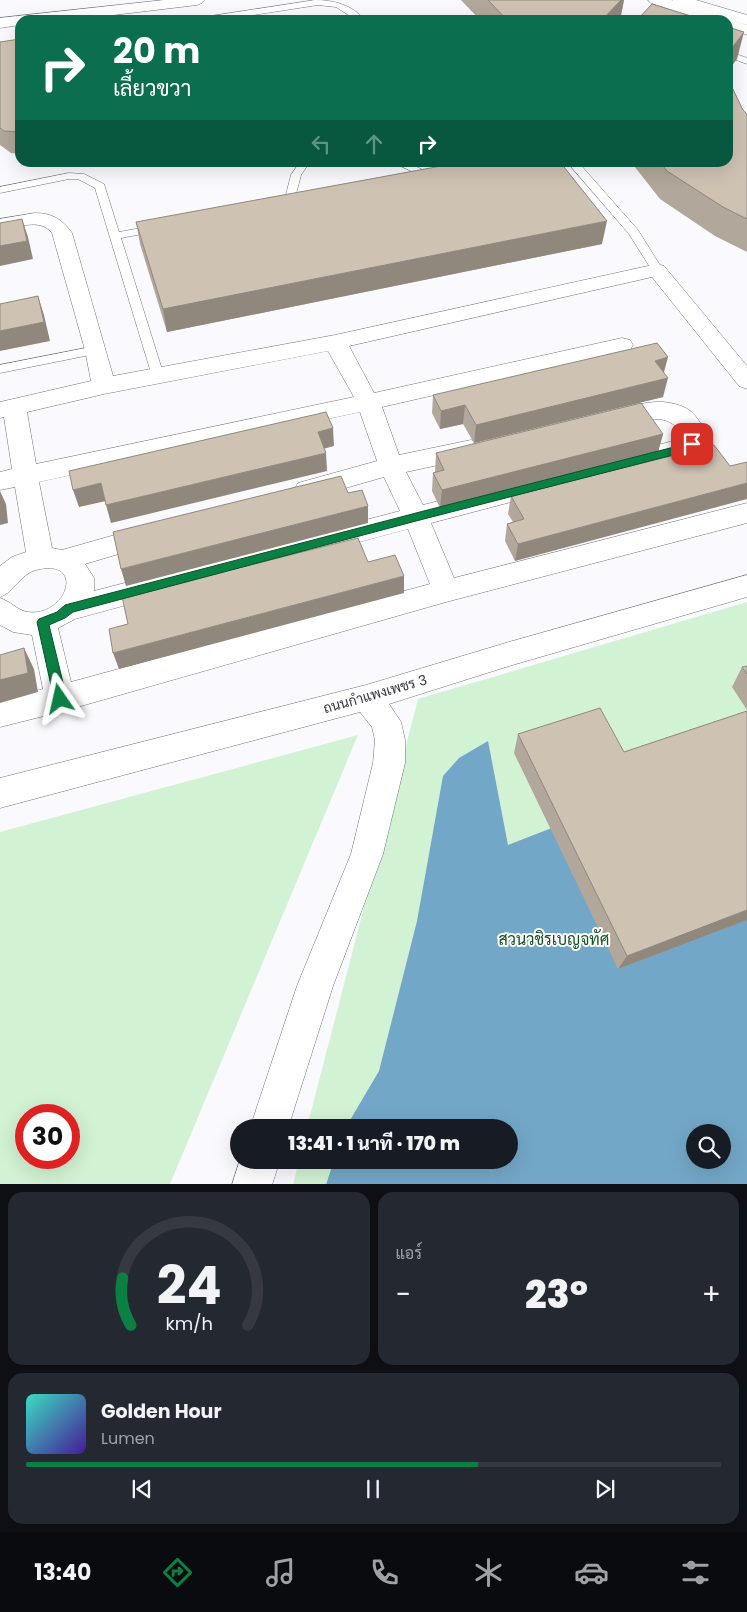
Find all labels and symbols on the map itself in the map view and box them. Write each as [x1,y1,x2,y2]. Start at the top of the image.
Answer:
pin [671,423,713,465]
street label: ถนนกำแพงเพชร 3 [321,670,429,718]
position arrow [33,672,85,724]
park label: สวนวชิรเบญจทัศ [499,928,609,951]
speed limit sign: 30 [15,1104,80,1169]

